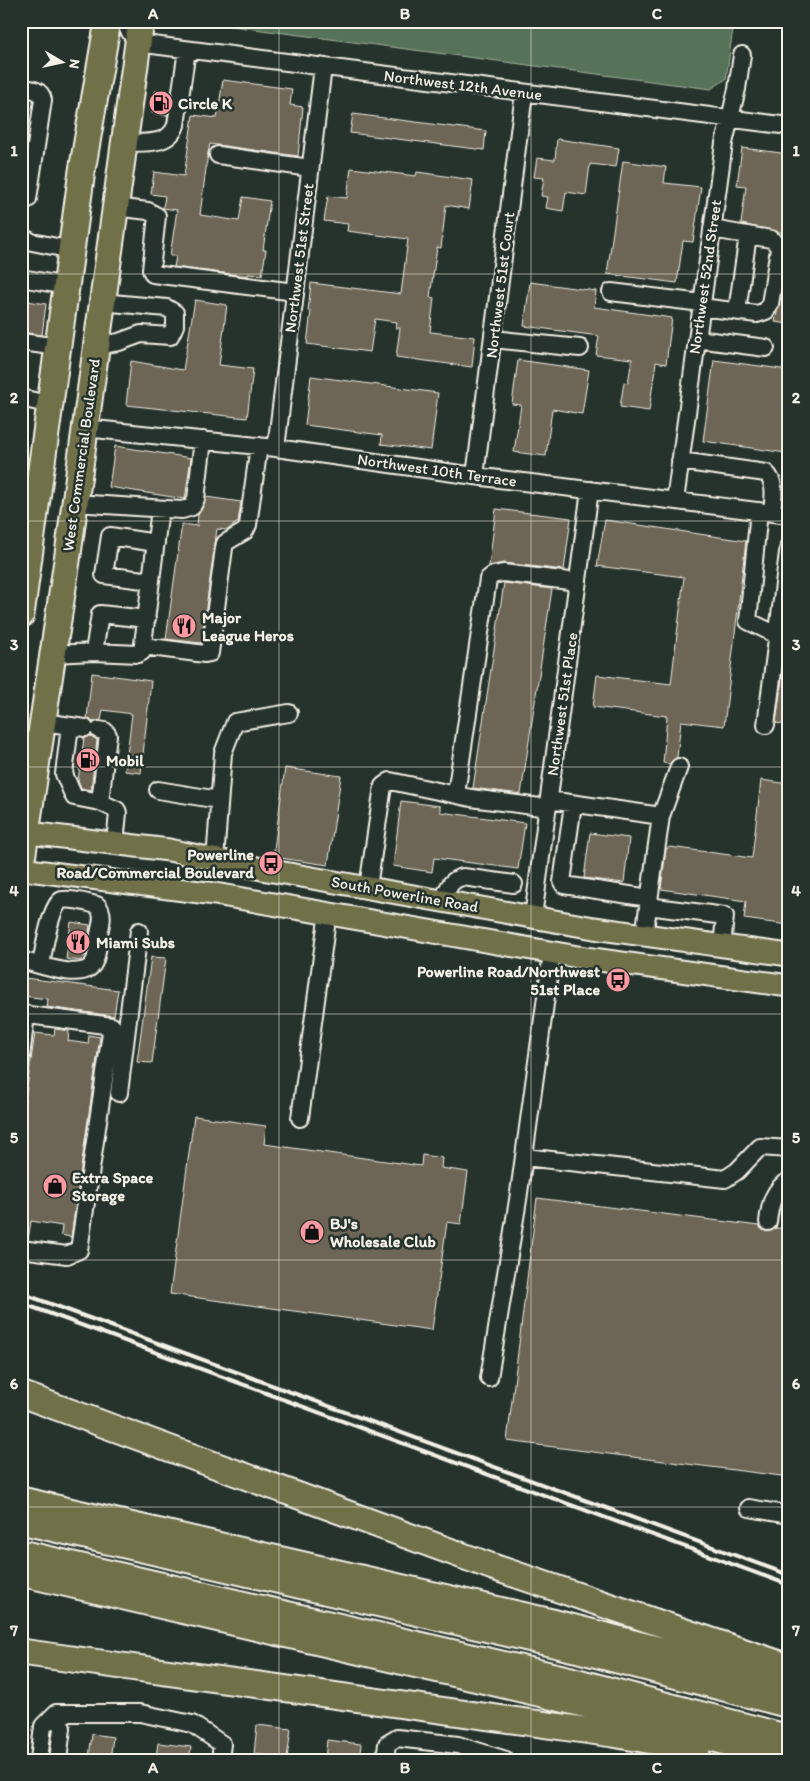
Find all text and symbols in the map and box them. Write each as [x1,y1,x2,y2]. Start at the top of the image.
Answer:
text: A [147,4,159,23]
text: B [400,4,411,23]
text: C [652,4,663,23]
north arrow [38,38,88,88]
text: N [65,58,83,70]
street label: Northwest 12th Avenue [383,66,544,104]
fuel station icon: Circle K [148,90,174,116]
place label: Circle K [178,94,233,113]
text: 1 [10,141,18,160]
text: 1 [792,141,800,160]
street label: Northwest 51st Street [280,182,318,334]
street label: Northwest 52nd Street [685,199,725,355]
street label: Northwest 51st Court [482,211,518,359]
street label: West Commercial Boulevard [58,357,104,552]
text: 2 [10,388,19,407]
text: 2 [792,388,801,407]
street label: Northwest 10th Terrace [356,449,518,491]
place label: Major League Heros [202,608,294,646]
restaurant icon: Major League Heros [171,613,197,639]
street label: Northwest 51st Place [543,631,581,777]
text: 3 [10,635,19,654]
text: 3 [792,635,801,654]
fuel station icon: Mobil [75,747,101,773]
place label: Mobil [106,751,144,770]
place label: Powerline Road/Commercial Boulevard [56,845,254,882]
bus stop icon: Powerline Road/Commercial Boulevard [258,850,284,876]
street label: South Powerline Road [330,872,480,916]
text: 4 [9,881,19,900]
text: 4 [791,881,801,900]
restaurant icon: Miami Subs [65,929,91,955]
place label: Miami Subs [96,933,175,952]
place label: Powerline Road/Northwest 51st Place [417,962,600,999]
bus stop icon: Powerline Road/Northwest 51st Place [605,967,631,993]
text: 5 [10,1128,19,1147]
text: 5 [792,1128,801,1147]
place label: Extra Space Storage [72,1168,153,1206]
shop icon: Extra Space Storage [42,1173,68,1199]
place label: BJ's Wholesale Club [330,1214,436,1251]
shop icon: BJ's Wholesale Club [299,1219,325,1245]
text: 6 [10,1374,19,1393]
text: 6 [792,1374,801,1393]
text: 7 [9,1621,18,1640]
text: 7 [791,1621,800,1640]
text: A [147,1758,159,1777]
text: B [400,1758,411,1777]
text: C [652,1758,663,1777]

